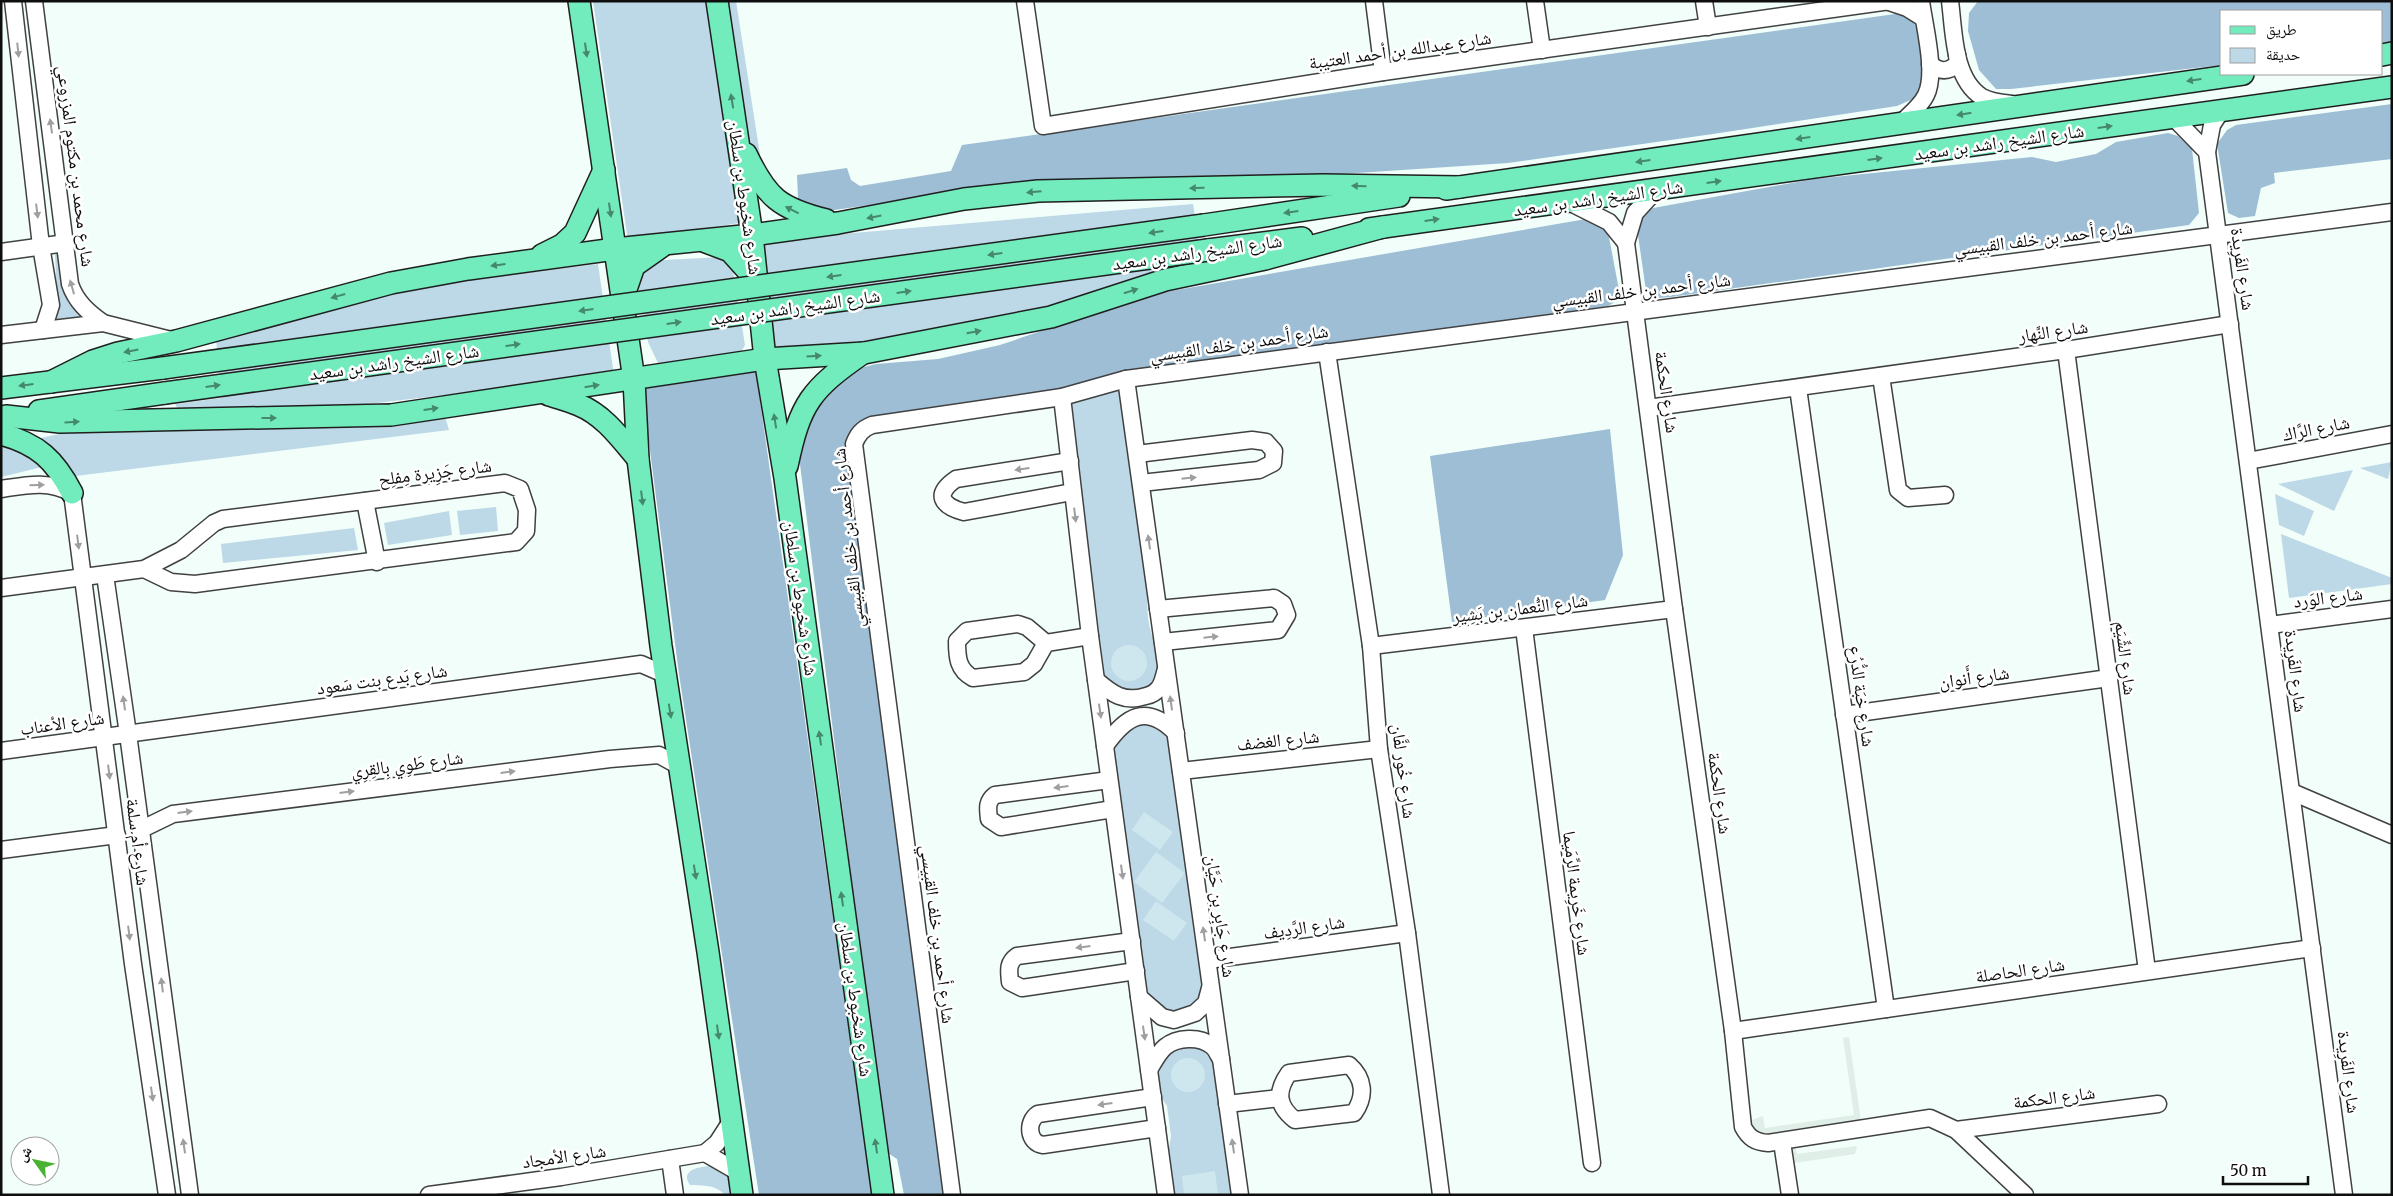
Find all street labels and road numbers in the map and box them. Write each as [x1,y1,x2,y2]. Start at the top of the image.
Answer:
street label: شارع عبدالله بن أحمد العتيبة [1307,26,1493,74]
street label: شارع محمد بن مكتوم المزروعي [49,64,100,268]
street label: شارع شخبوط بن سلطان [723,118,767,276]
street label: شارع الشيخ راشد بن سعيد [1913,119,2086,166]
street label: شارع الشيخ راشد بن سعيد [1512,175,1685,222]
street label: شارع أحمد بن خلف القبيسي [1952,216,2134,264]
street label: شارع الفَرِيدة [2224,226,2260,312]
street label: شارع الشيخ راشد بن سعيد [1111,229,1284,276]
street label: شارع أحمد بن خلف القبيسي [1550,268,1732,316]
street label: شارع الشيخ راشد بن سعيد [709,284,882,331]
street label: شارع النَّهار [2016,315,2089,347]
street label: شارع أحمد بن خلف القبيسي [1148,319,1330,370]
street label: شارع الشيخ راشد بن سعيد [308,339,481,386]
street label: شارع الحكمة [1650,350,1684,434]
street label: شارع الرَّاك [2280,410,2352,446]
street label: شارع أحمد بن خلف القبيسي [827,447,872,629]
street label: شارع جَزِيرة مِفلِح [377,454,493,492]
street label: شارع شخبوط بن سلطان [779,519,823,677]
street label: شارع الوَرد [2292,581,2364,613]
street label: شارع النُّعمان بن بَشِير [1450,588,1589,628]
street label: شارع الشِّيَم [2109,620,2142,697]
street label: شارع الفَرِيدة [2278,628,2312,714]
street label: شارع خبَة الدُّرُع [1844,644,1880,748]
street label: شارع بَدع بنت سَعود [315,658,449,700]
street label: شارع أَنوان [1937,659,2011,693]
street label: شارع الأعناب [18,706,106,740]
street label: شارع خُور لفَّان [1387,722,1421,820]
street label: شارع الغضف [1236,724,1320,756]
street label: شارع طَوِي بِالقِرِي [350,746,465,786]
street label: شارع الحكمة [1703,751,1737,835]
street label: شارع أم سلمة [120,797,155,887]
street label: شارع خَرِيمة الرِّمَيما [1556,829,1596,957]
street label: شارع أحمد بن خلف القبيسي [912,843,960,1025]
street label: شارع جَابِر بن حَيَّان [1199,853,1241,979]
street label: شارع الرَّدِيف [1262,910,1346,944]
street label: شارع شخبوط بن سلطان [834,920,878,1078]
street label: شارع الحاصلة [1974,952,2066,988]
street label: شارع الفَرِيدة [2331,1029,2365,1115]
street label: شارع الحكمة [2012,1081,2096,1113]
street label: شارع الأمجاد [521,1139,607,1173]

